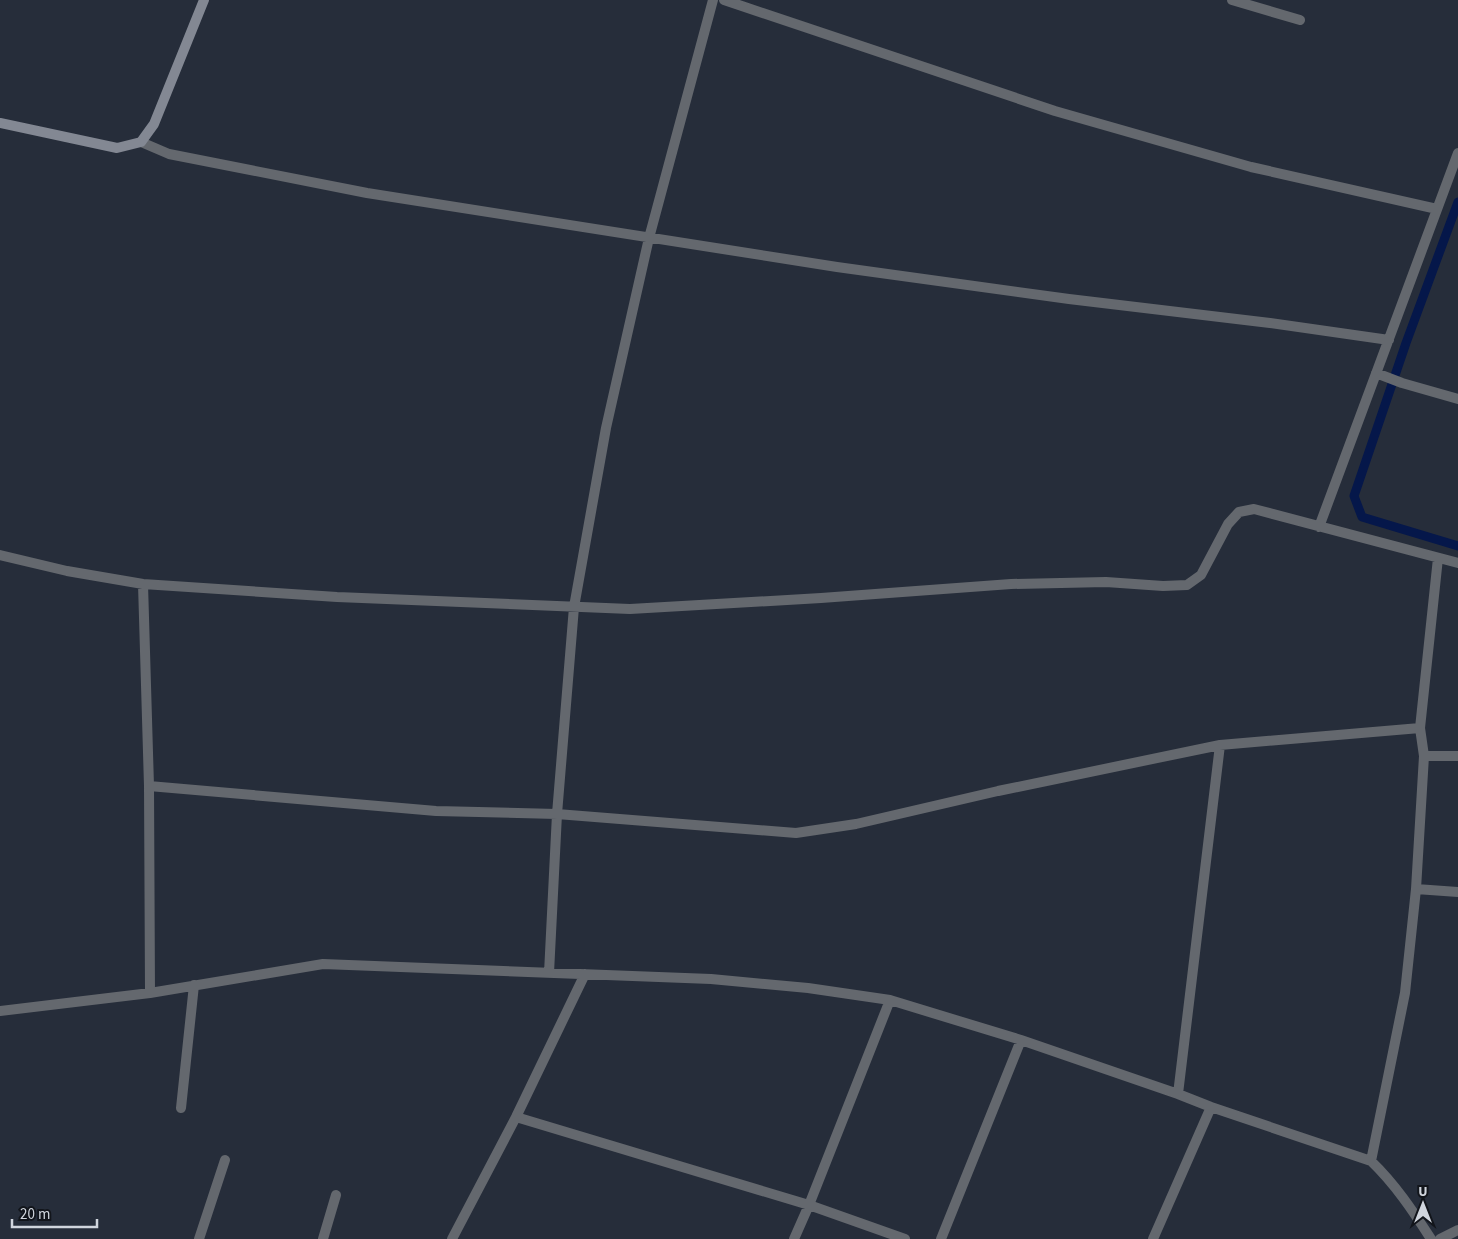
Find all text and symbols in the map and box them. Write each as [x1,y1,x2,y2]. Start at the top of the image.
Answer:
north arrow [1398,1179,1448,1229]
text: U [1418,1182,1428,1202]
scale bar [12,1196,98,1228]
text: 20 m [20,1204,50,1225]

